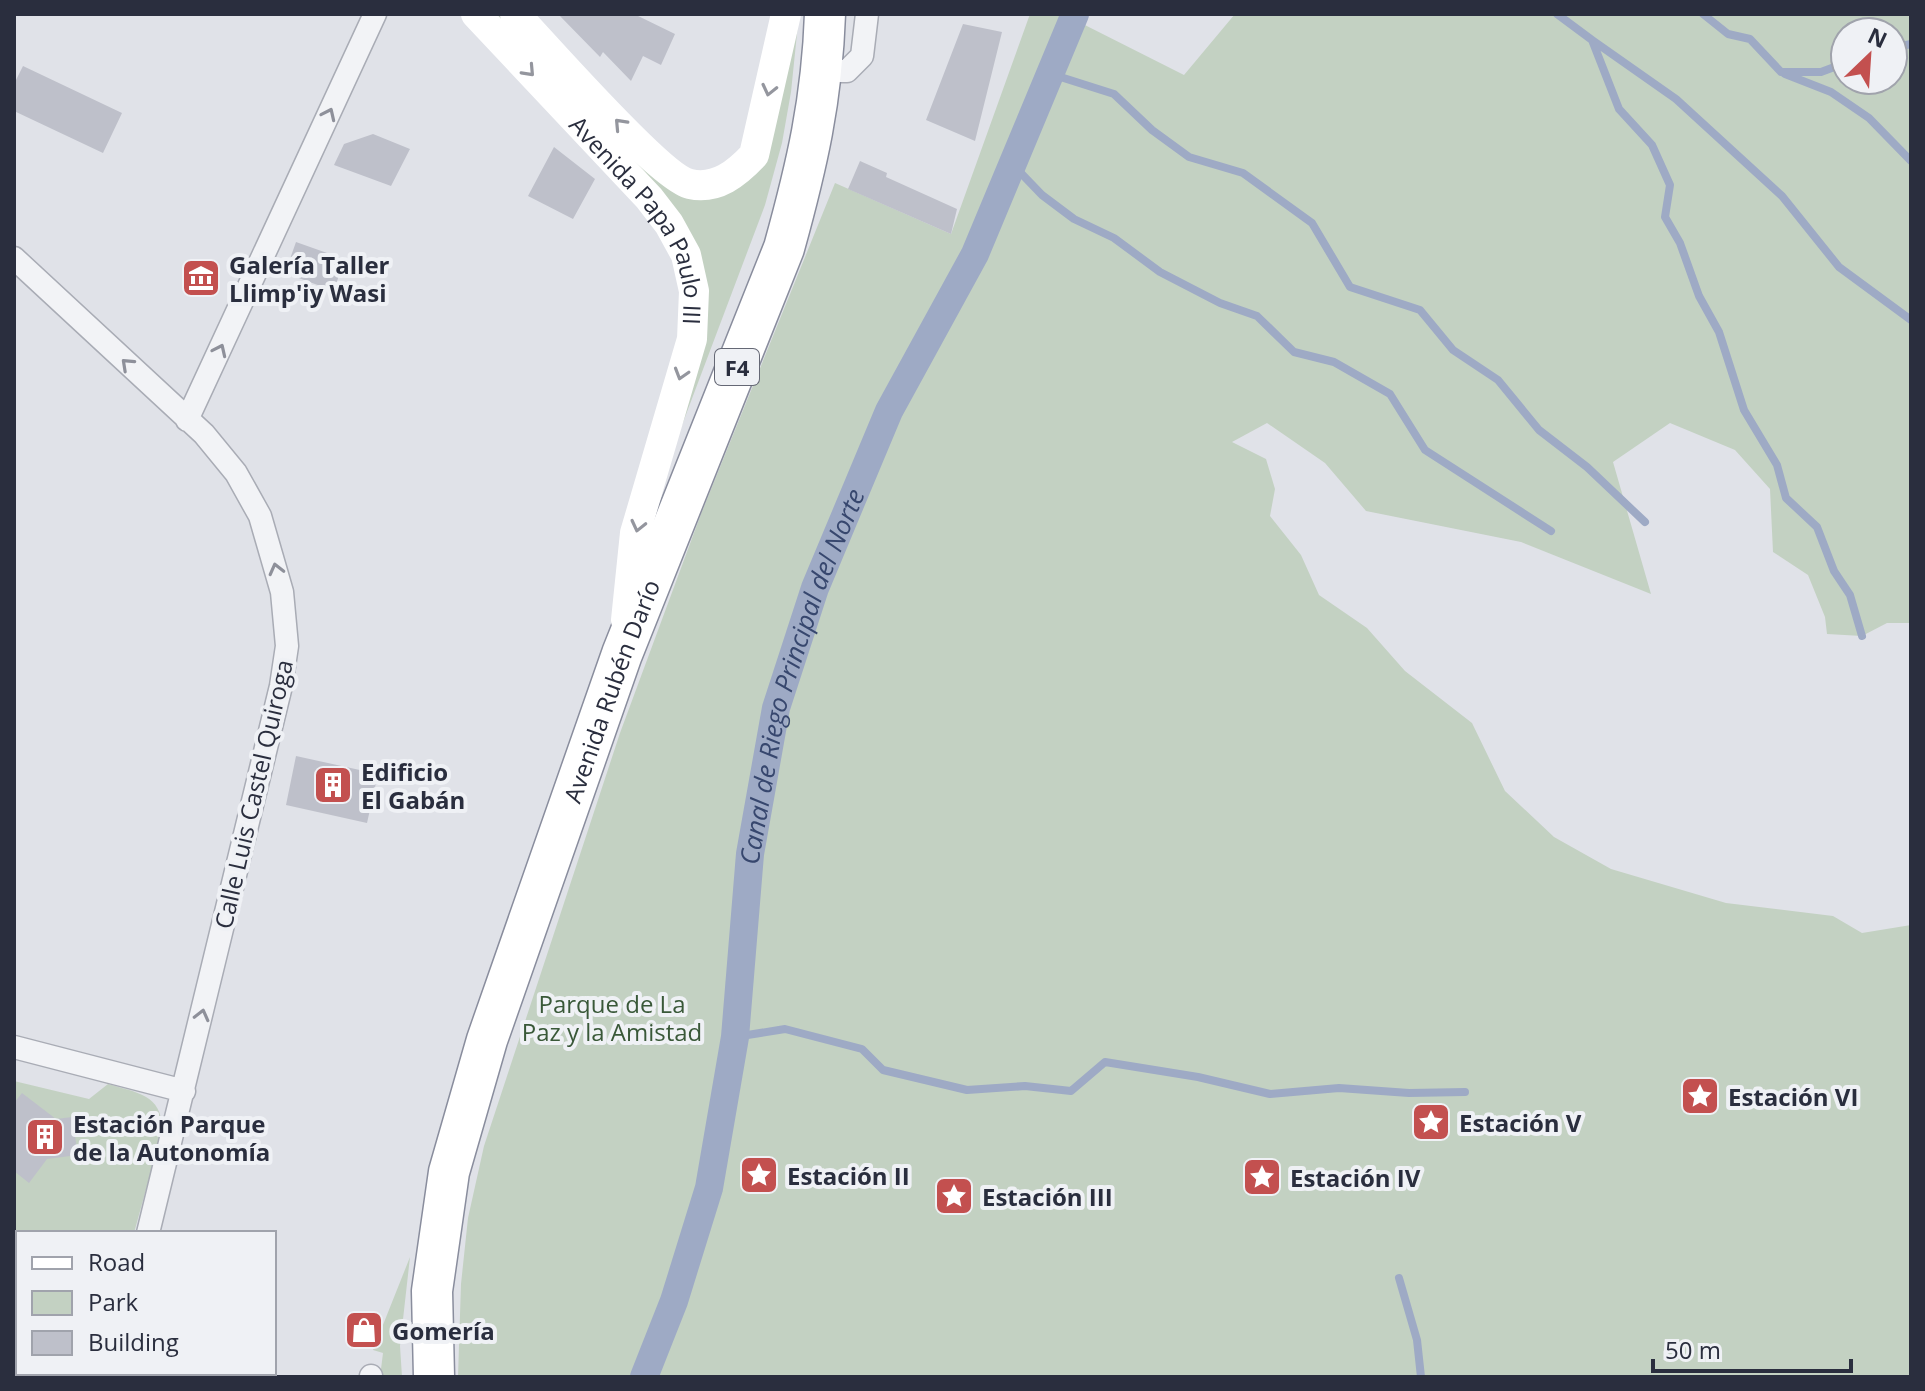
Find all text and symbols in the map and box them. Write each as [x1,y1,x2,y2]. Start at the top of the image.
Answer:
north arrow [1829,16,1909,96]
text: N [1863,20,1892,54]
one-way arrow [520,62,535,76]
one-way arrow [761,83,778,96]
one-way arrow [319,107,335,122]
street label: Avenida Papa Paulo III [563,108,711,326]
one-way arrow [614,119,629,133]
place label: Galería Taller Llimp'iy Wasi [229,248,390,309]
museum icon: Galería Taller Llimp'iy Wasi [180,257,222,299]
one-way arrow [210,343,226,358]
road number: F4 [715,349,759,385]
one-way arrow [121,359,136,373]
one-way arrow [674,367,690,381]
water label: Canal de Riego Principal del Norte [731,483,873,866]
one-way arrow [630,518,647,532]
one-way arrow [268,563,285,577]
street label: Avenida Rubén Darío [555,574,667,807]
street label: Calle Luis Castel Quiroga [206,656,300,932]
place label: Edificio El Gabán [361,755,465,816]
building icon: Edificio El Gabán [312,764,354,806]
park label: Parque de La Paz y la Amistad [522,987,702,1048]
one-way arrow [193,1009,210,1022]
place icon: Estación VI [1679,1075,1721,1117]
place label: Estación VI [1728,1080,1858,1113]
place icon: Estación V [1410,1101,1452,1143]
place label: Estación V [1459,1106,1582,1139]
place label: Estación Parque de la Autonomía [73,1107,270,1168]
building icon: Estación Parque de la Autonomía [24,1116,66,1158]
place icon: Estación II [738,1154,780,1196]
place icon: Estación IV [1241,1156,1283,1198]
place label: Estación II [787,1159,910,1192]
place label: Estación IV [1290,1161,1421,1194]
place icon: Estación III [933,1175,975,1217]
place label: Estación III [982,1180,1113,1213]
legend [16,1231,276,1375]
text: Road [88,1245,145,1278]
text: Park [88,1285,139,1318]
shop icon: Gomería [343,1309,385,1351]
place label: Gomería [392,1314,495,1347]
scale bar [1653,1323,1851,1373]
text: Building [88,1325,179,1358]
text: 50 m [1665,1333,1721,1366]

